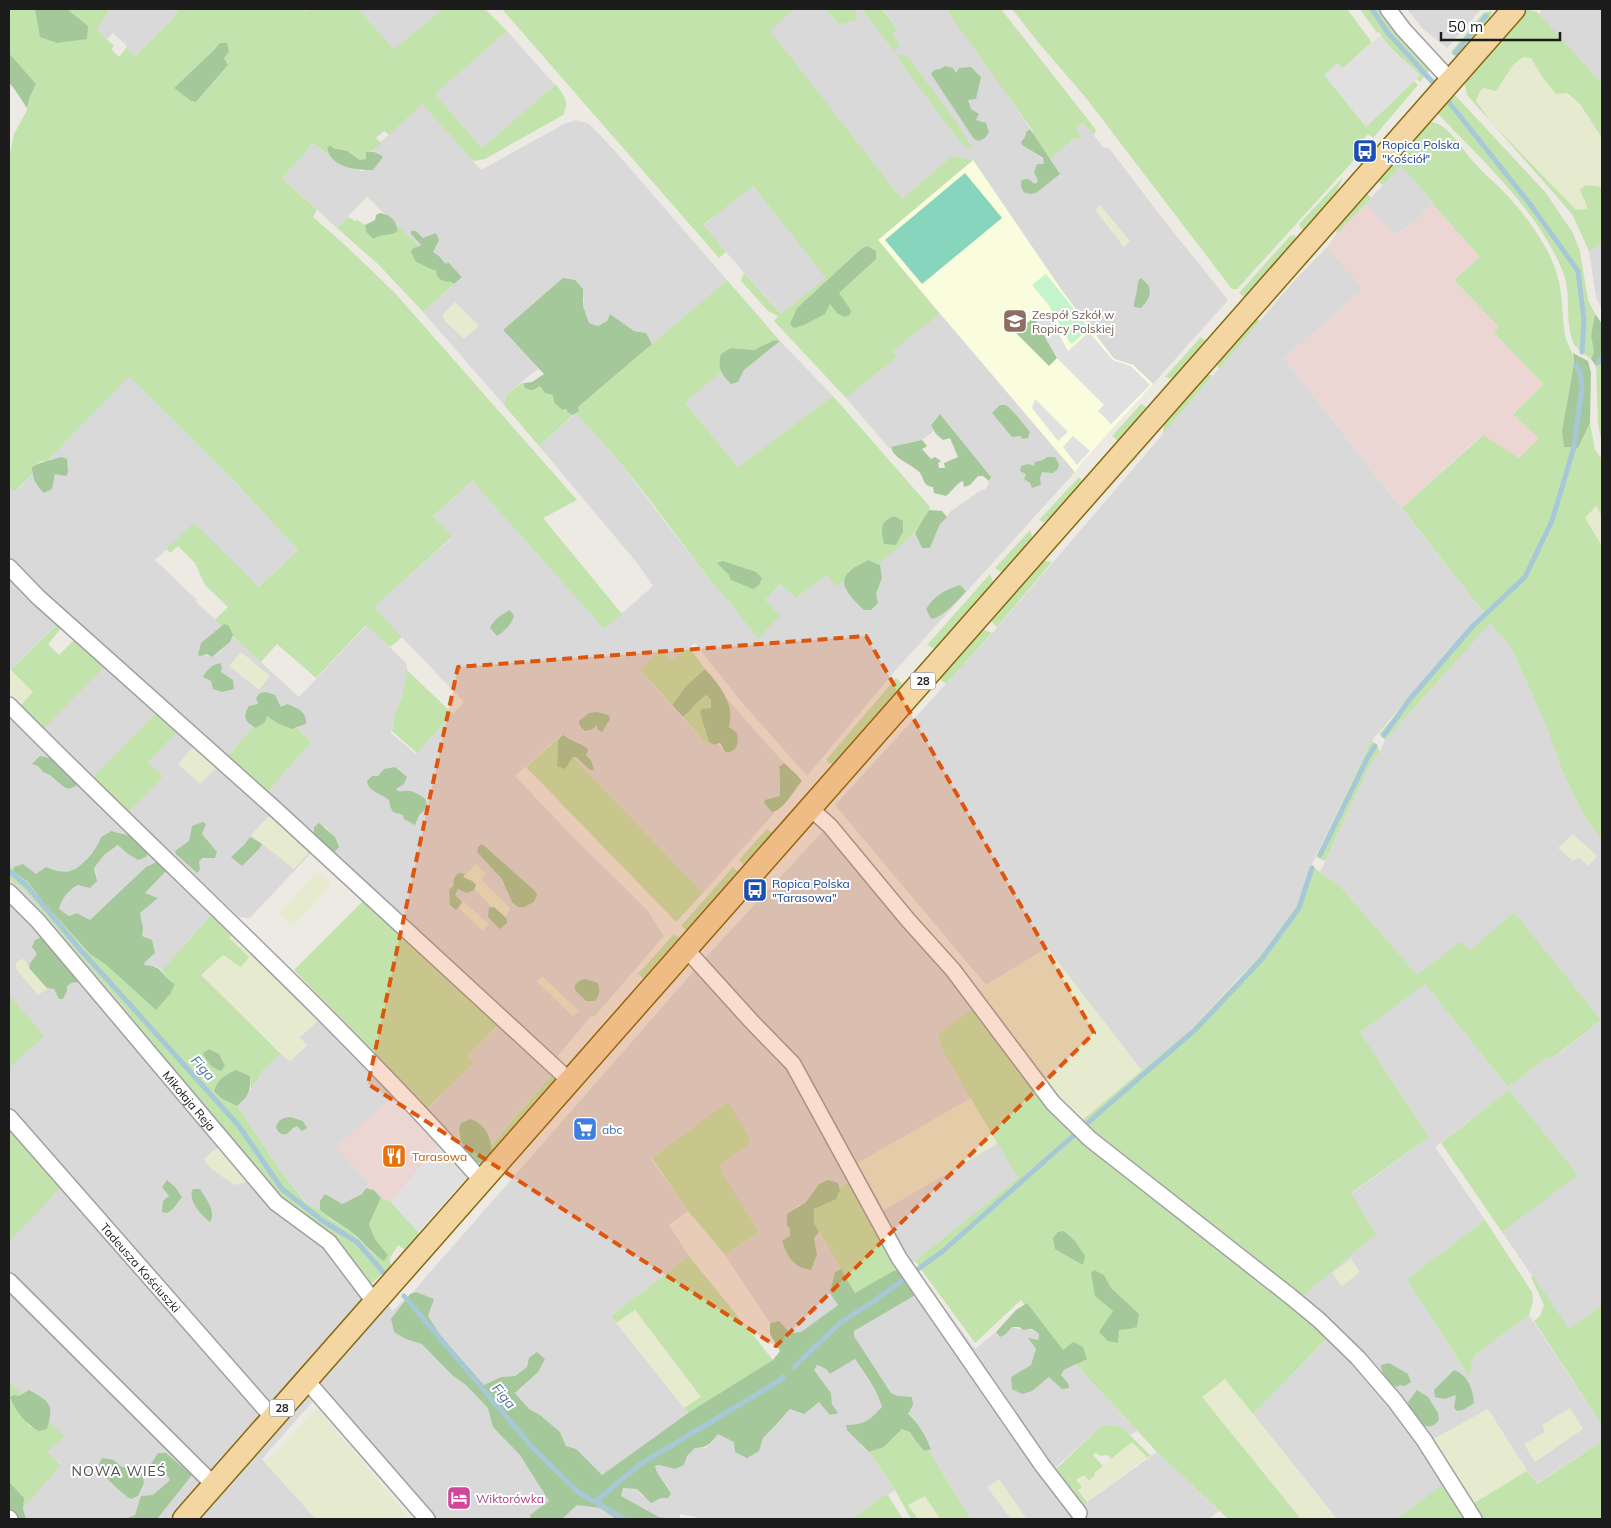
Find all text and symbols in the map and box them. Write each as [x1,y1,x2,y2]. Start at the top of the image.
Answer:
scale bar [1441,10,1560,42]
text: 50 m [1448,17,1483,36]
place label: Ropica Polska "Kościół" [1382,137,1460,166]
bus stop icon: Ropica Polska "Kościół" [1352,138,1378,164]
place label: Zespół Szkół w Ropicy Polskiej [1032,307,1115,336]
school or university icon: Zespół Szkół w Ropicy Polskiej [1002,308,1028,334]
road number: 28 [910,672,936,689]
place label: Ropica Polska "Tarasowa" [772,876,850,905]
bus stop icon: Ropica Polska "Tarasowa" [742,877,768,903]
water label: Figa [187,1052,219,1084]
street label: Mikołaja Reja [160,1067,219,1134]
supermarket icon: abc [572,1116,598,1142]
place label: abc [602,1122,622,1137]
restaurant icon: Tarasowa [381,1143,407,1169]
place label: Tarasowa [412,1149,467,1164]
street label: Tadeusza Kościuszki [98,1220,184,1315]
water label: Figa [488,1379,520,1413]
road number: 28 [270,1400,294,1416]
district label: NOWA WIEŚ [72,1462,166,1480]
hotel icon: Wiktorówka [446,1485,472,1511]
place label: Wiktorówka [476,1491,544,1506]

